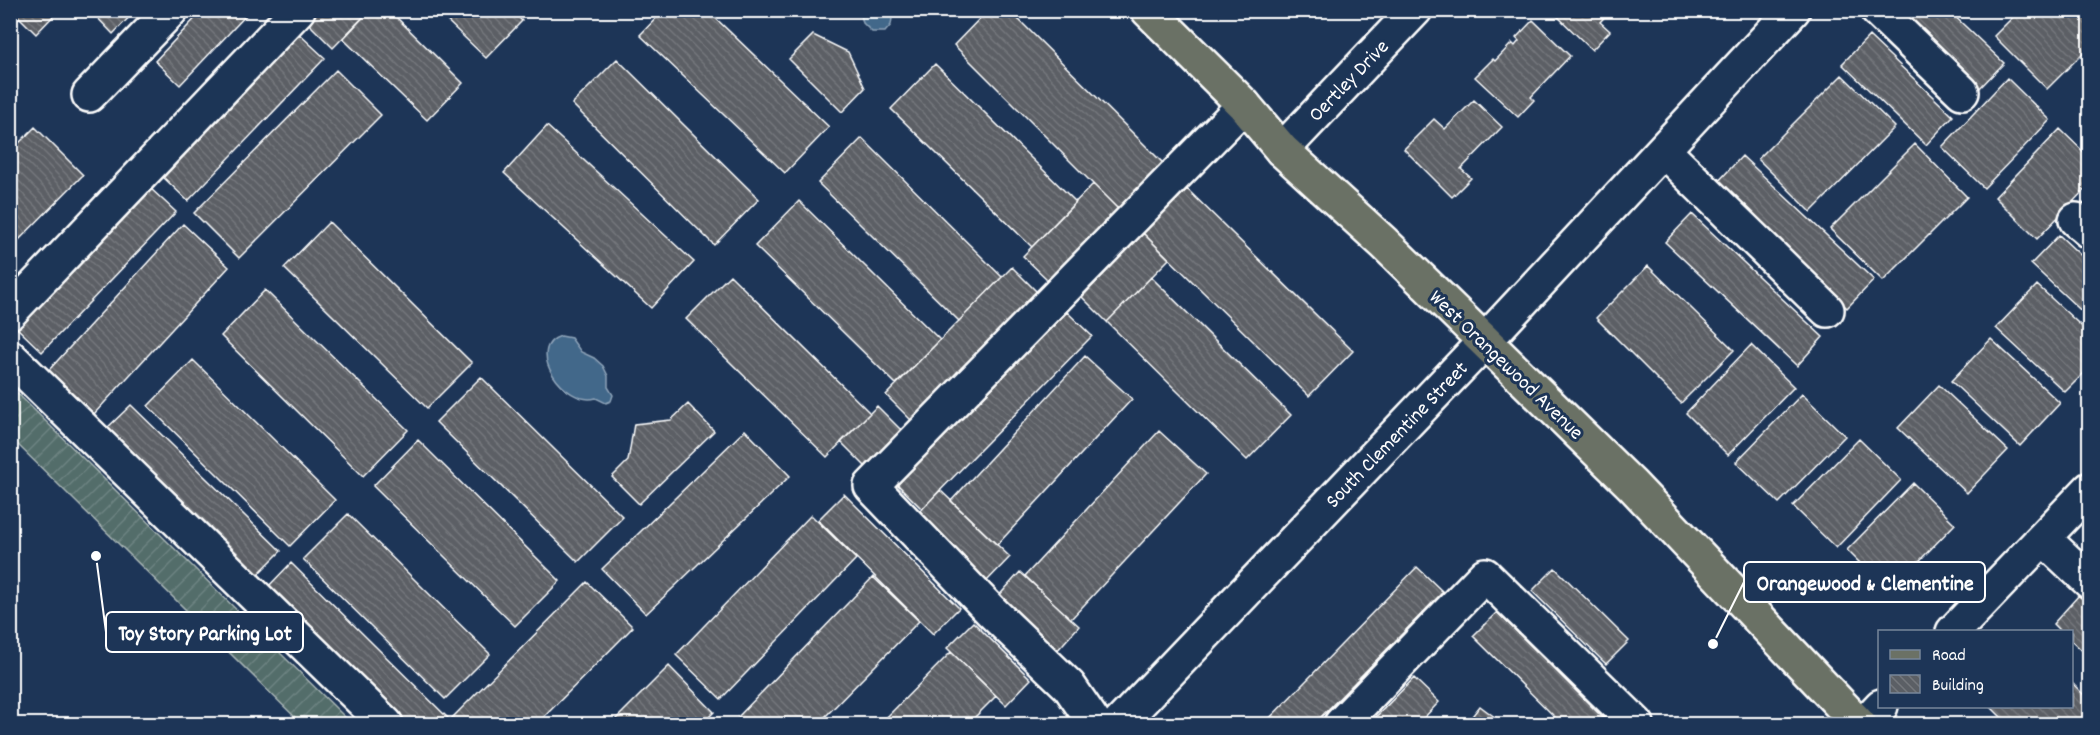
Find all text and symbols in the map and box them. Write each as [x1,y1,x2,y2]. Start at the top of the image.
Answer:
street label: Oertley Drive [1303,34,1397,130]
street label: West Orangewood Avenue [1421,284,1589,448]
street label: South Clementine Street [1320,356,1477,516]
callout: Orangewood & Clementine [1744,562,1985,602]
text: Orangewood & Clementine [1756,570,1974,601]
callout: Toy Story Parking Lot [106,612,303,652]
text: Toy Story Parking Lot [118,620,293,651]
legend [1878,630,2073,708]
text: Road [1932,644,1966,669]
text: Building [1932,674,1984,699]

